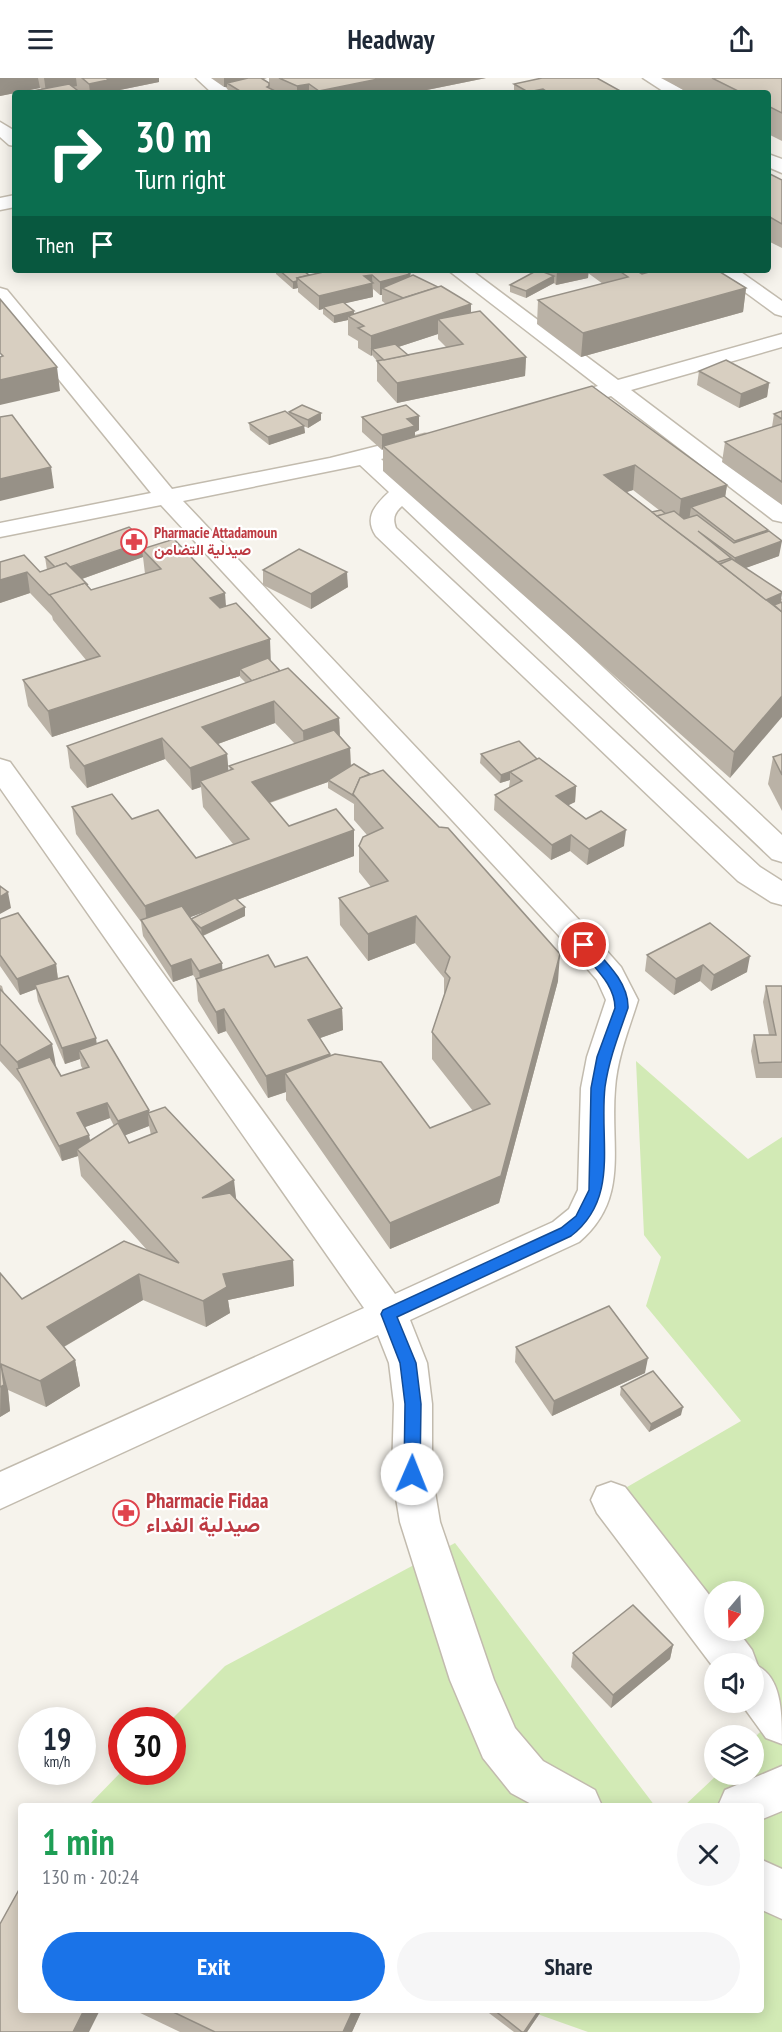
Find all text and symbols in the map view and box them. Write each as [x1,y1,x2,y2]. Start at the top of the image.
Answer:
text: Headway [347,22,435,56]
icon: menu [24,23,57,56]
icon: share [725,23,758,56]
text: 30 m [135,109,212,164]
icon: right [36,114,114,192]
text: Turn right [135,162,226,196]
icon: arrive [86,228,119,261]
text: Then [36,231,74,259]
place label: Pharmacie Attadamoun صيدلية التضامن [154,523,277,559]
pharmacy icon: Pharmacie Attadamoun صيدلية التضامن [119,527,149,557]
pin [558,919,609,970]
icon: arrive [567,928,600,961]
position arrow [380,1442,444,1506]
place label: Pharmacie Fidaa صيدلية الفداء [146,1487,269,1538]
pharmacy icon: Pharmacie Fidaa صيدلية الفداء [111,1498,141,1528]
north arrow [704,1581,764,1641]
map controls [704,1581,764,1785]
button: sound [704,1653,764,1713]
speed limit sign: 30 [108,1707,186,1785]
text: 19 [43,1719,71,1758]
button: layers [704,1725,764,1785]
text: km/h [44,1752,70,1771]
text: 1 min [42,1818,115,1865]
button: close [677,1823,740,1886]
text: 130 m · 20:24 [42,1864,139,1890]
button: Exit [42,1932,385,2001]
button: Share [397,1932,740,2001]

